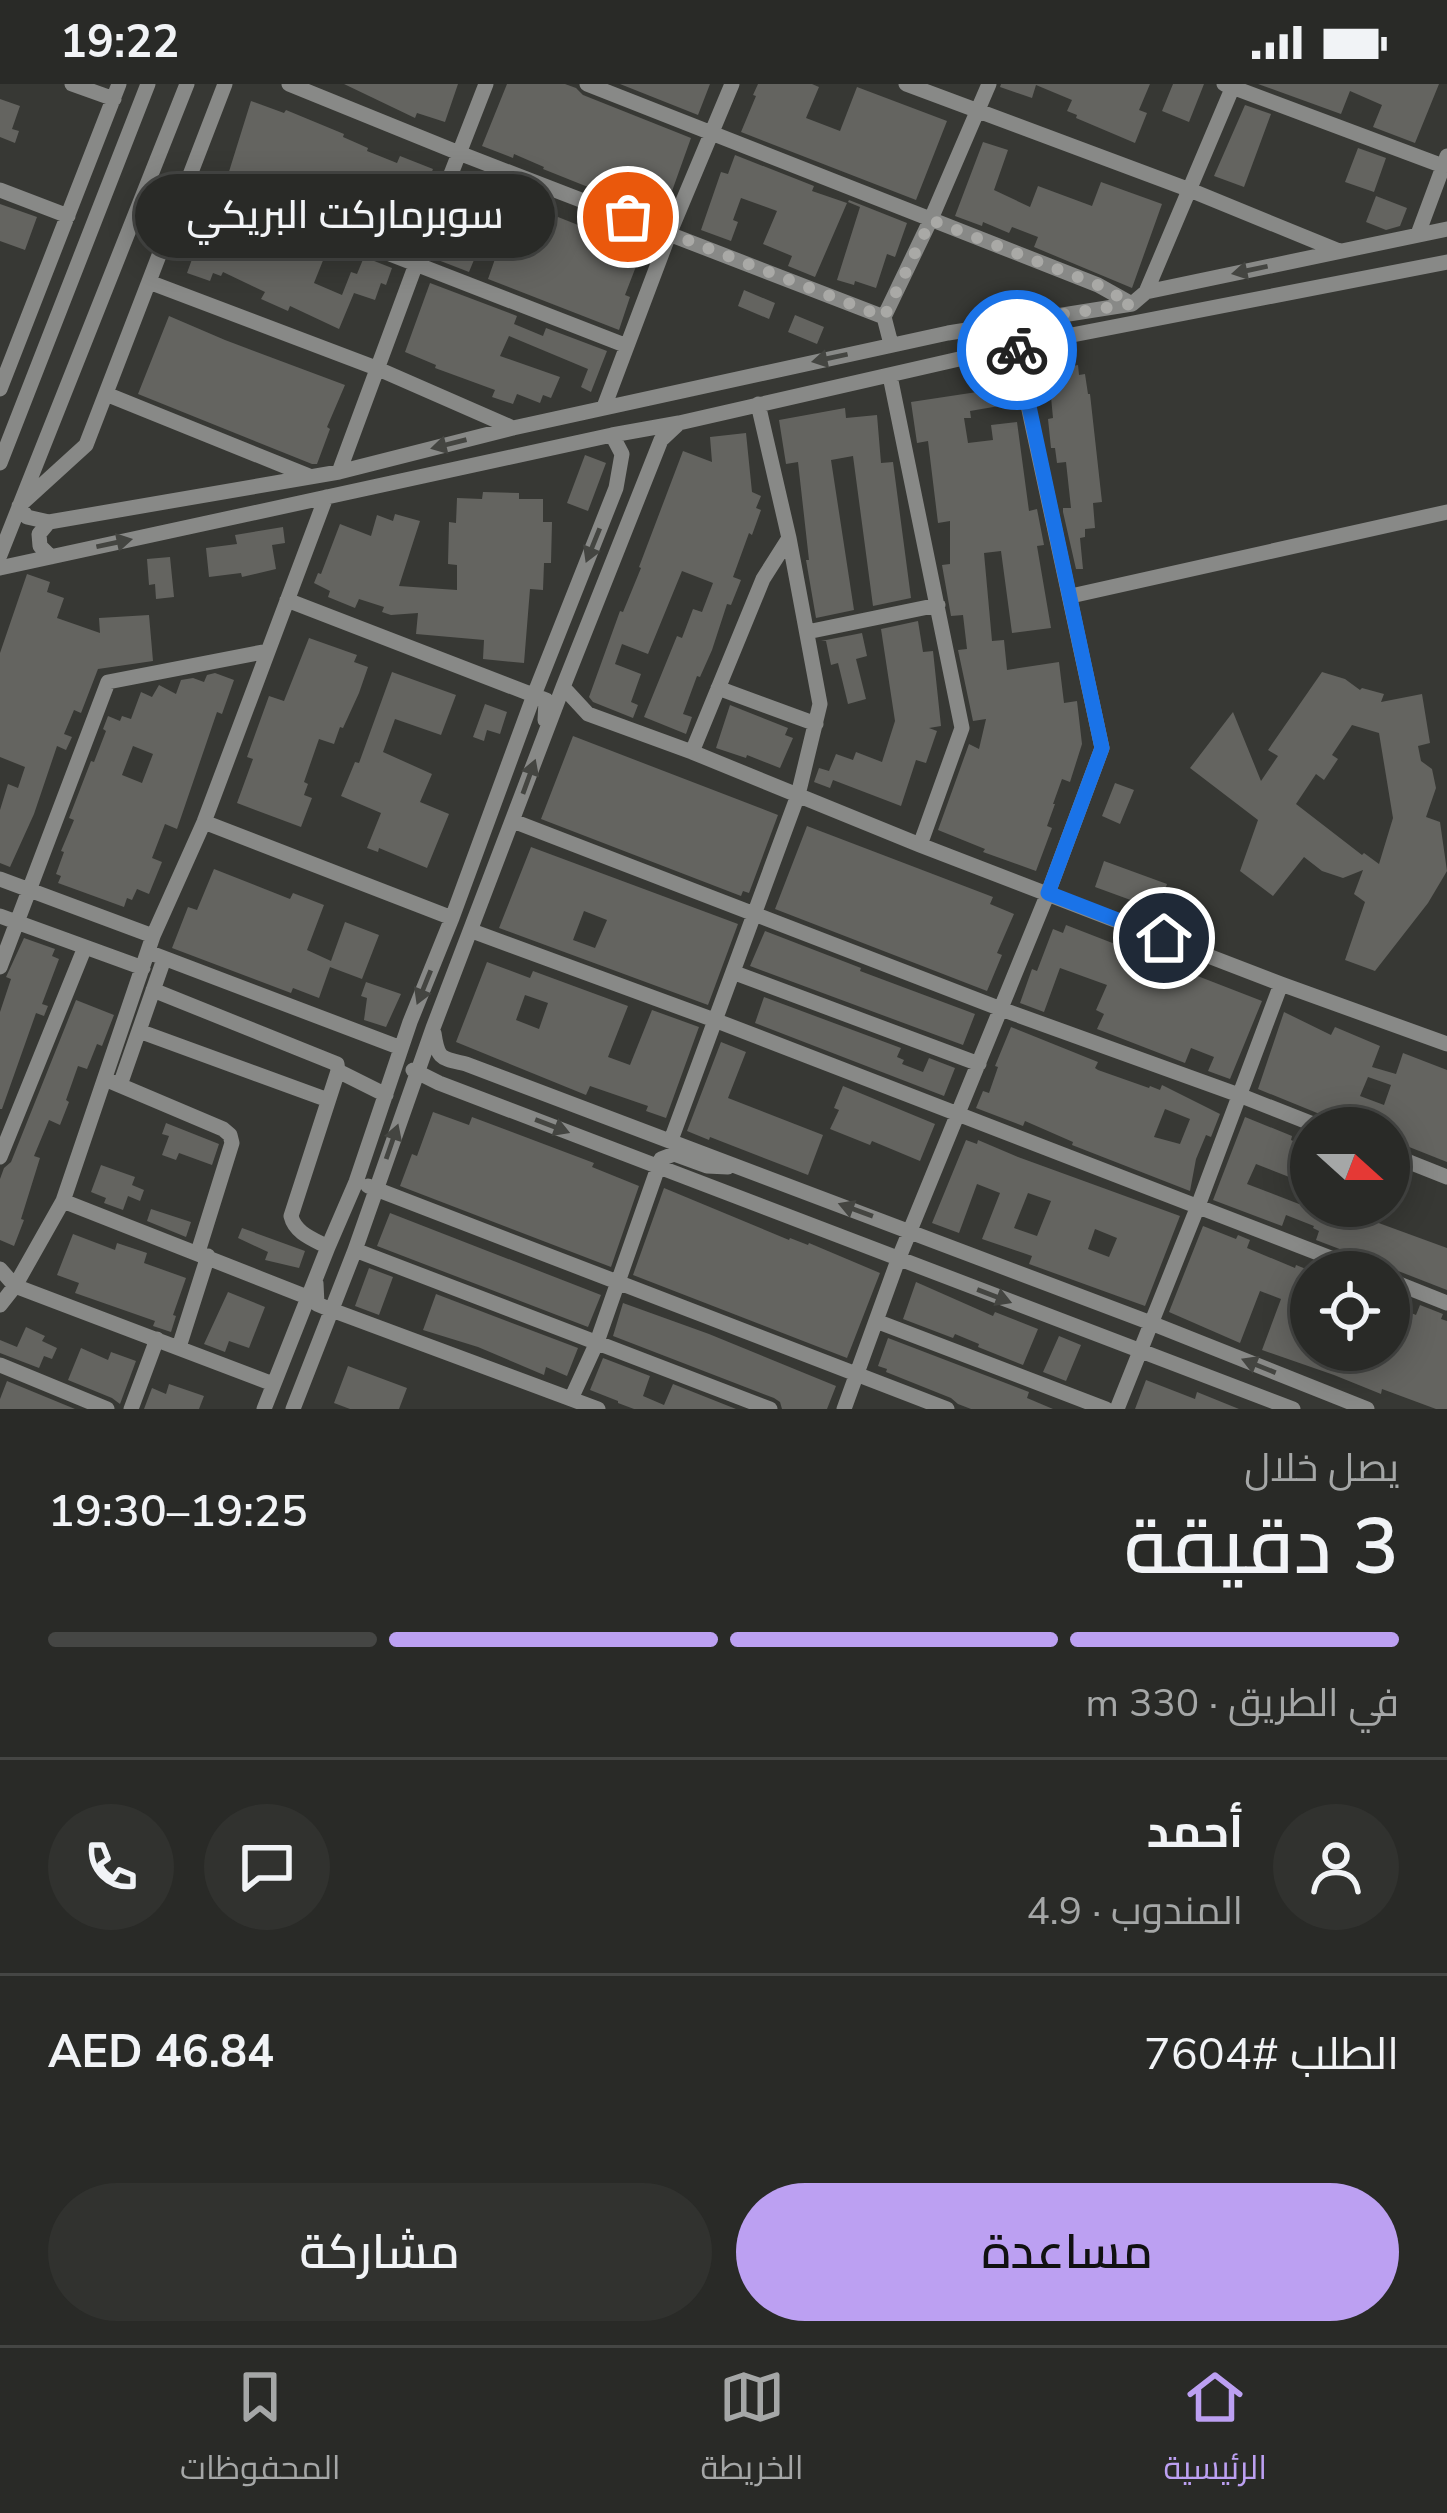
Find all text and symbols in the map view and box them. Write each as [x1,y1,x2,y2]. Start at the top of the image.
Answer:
text: 19:22 [60,12,179,73]
pin [577,166,679,268]
callout: سوبرماركت البريكي [136,175,556,259]
icon: bag [595,184,661,250]
text: سوبرماركت البريكي [186,189,504,242]
one-way arrow [1231,261,1269,280]
courier [957,290,1077,410]
icon: bike [984,317,1050,383]
one-way arrow [810,349,848,368]
one-way arrow [431,435,468,454]
one-way arrow [583,527,602,563]
one-way arrow [96,532,134,551]
one-way arrow [521,758,540,794]
pin [1113,887,1215,989]
icon: home [1131,905,1197,971]
one-way arrow [414,970,433,1006]
north arrow [1290,1107,1410,1227]
map controls [1290,1107,1410,1371]
one-way arrow [534,1118,570,1137]
one-way arrow [384,1124,402,1160]
one-way arrow [837,1200,873,1219]
button: locate [1290,1251,1410,1371]
one-way arrow [977,1287,1013,1306]
one-way arrow [1240,1355,1276,1374]
text: يصل خلال [1244,1442,1399,1495]
text: 19:25–19:30 [48,1481,308,1542]
text: 3 دقيقة [1124,1494,1399,1601]
text: في الطريق · 330 m [1085,1677,1399,1730]
text: أحمد [1147,1802,1243,1863]
button: phone [48,1804,174,1930]
button: chat [204,1804,330,1930]
button: person [1273,1804,1399,1930]
text: المندوب · 4.9 [1026,1885,1243,1938]
text: AED 46.84 [48,2022,274,2083]
text: الطلب #7604 [1144,2024,1399,2085]
button: مشاركة [48,2183,712,2321]
button: مساعدة [736,2183,1399,2321]
tab: المحفوظات [180,2364,341,2498]
tab: الخريطة [701,2364,804,2498]
tab: الرئيسية [1164,2364,1267,2498]

